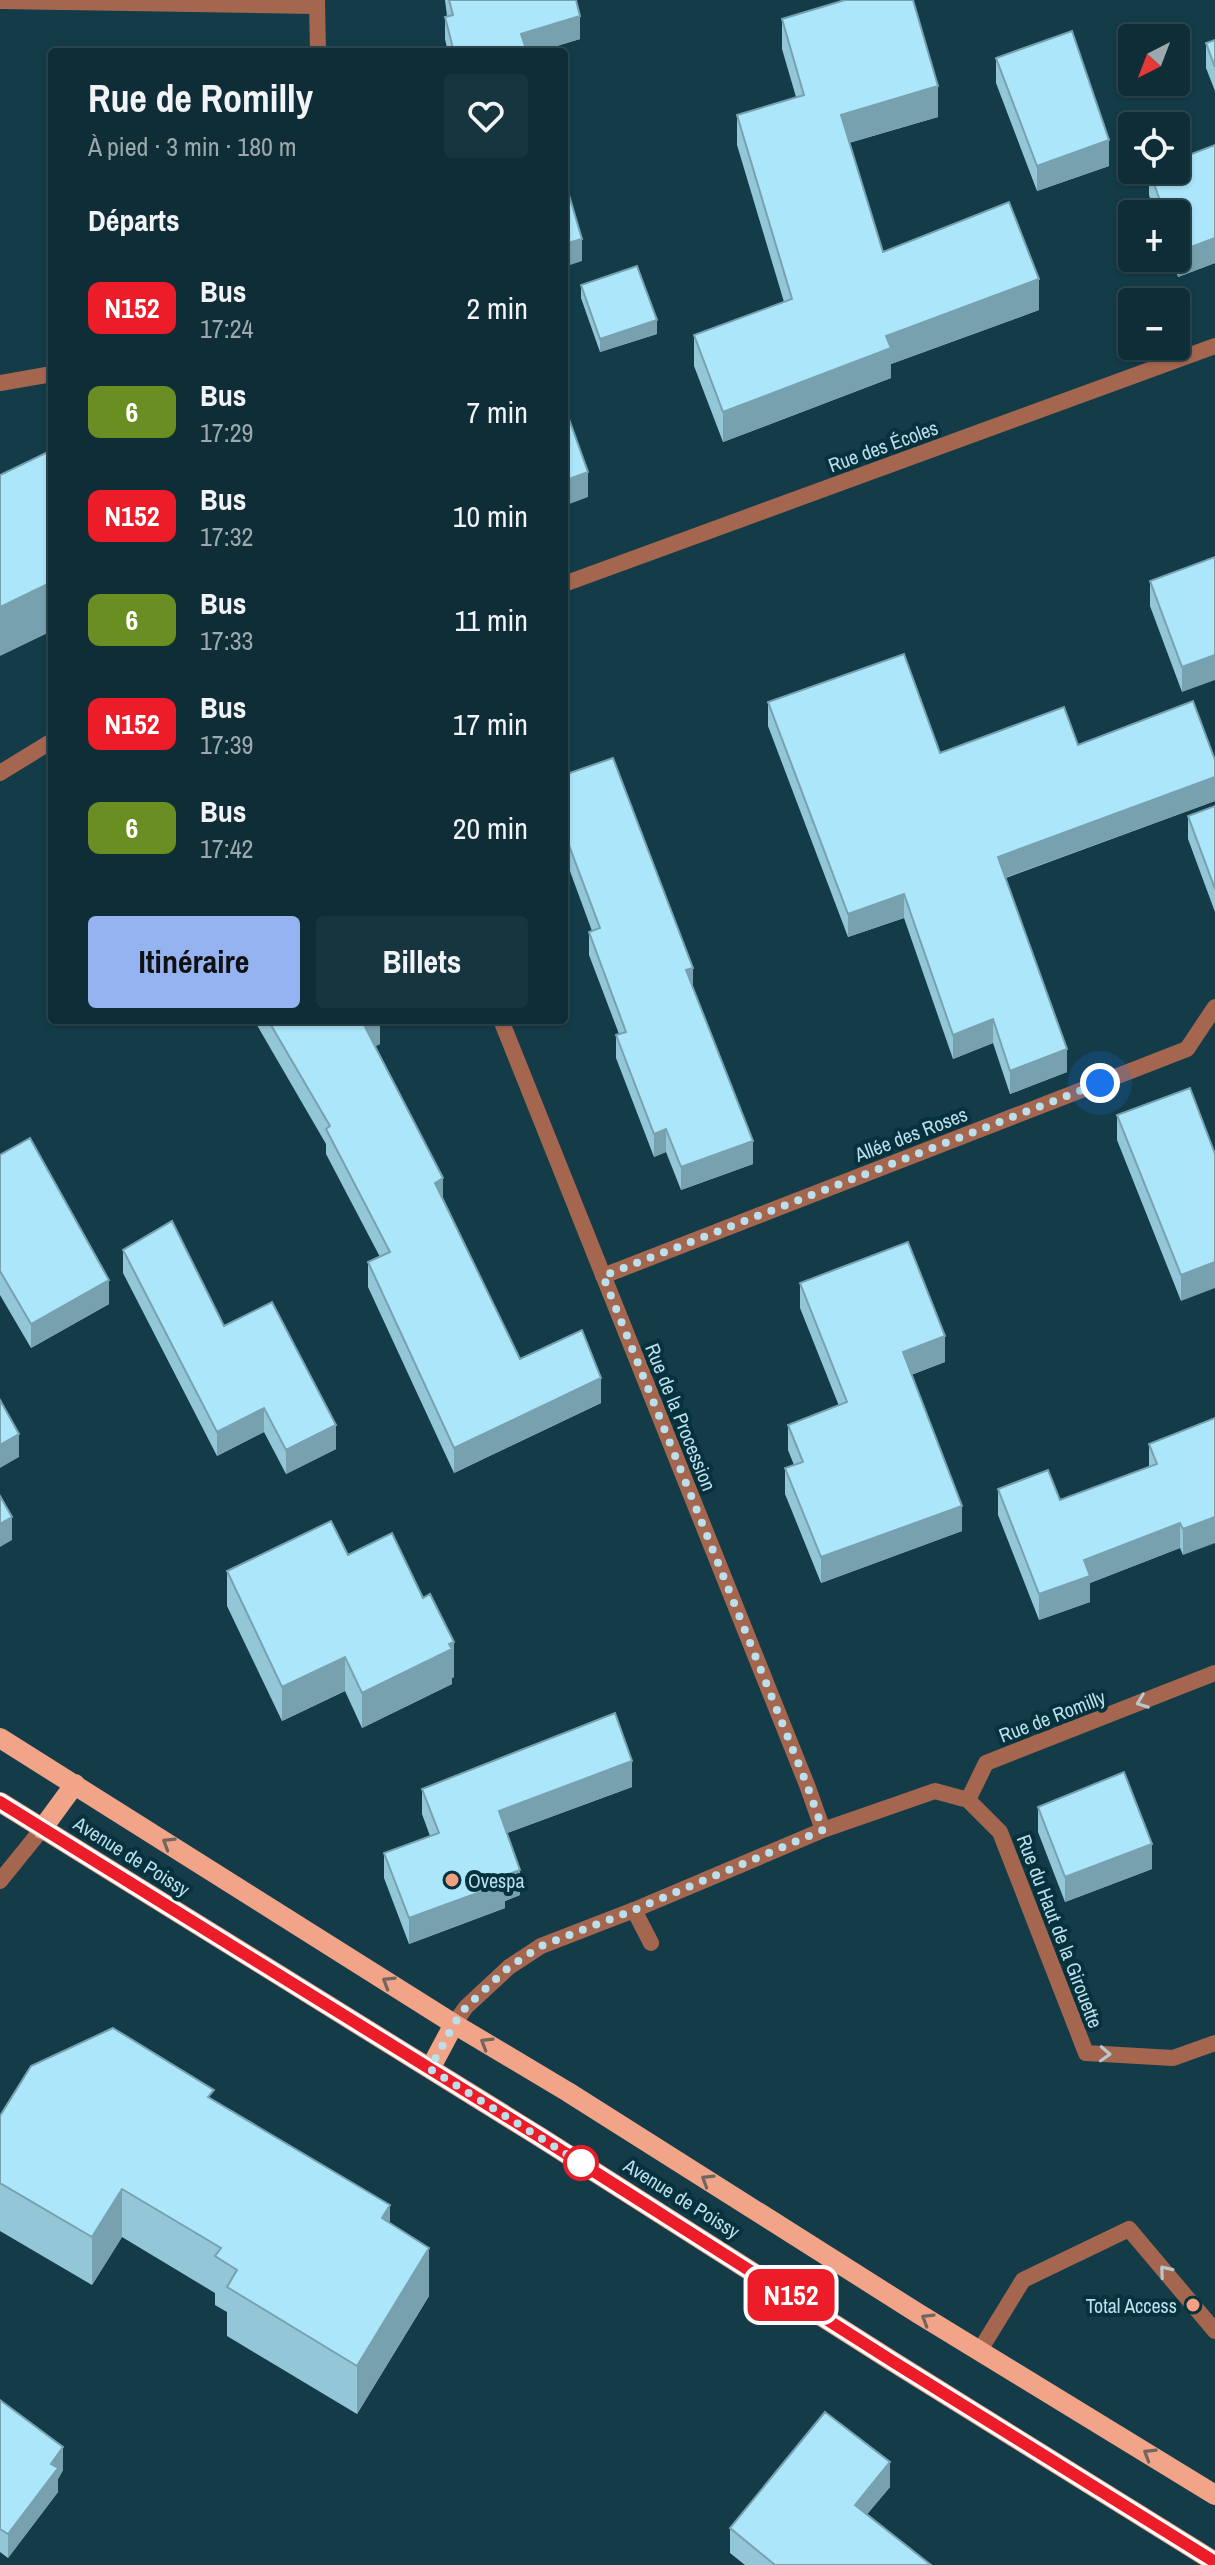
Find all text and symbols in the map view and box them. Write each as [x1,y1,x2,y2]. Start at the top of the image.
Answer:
north arrow [1118,24,1190,96]
map controls [1118,24,1190,360]
text: Rue de Romilly [88,73,313,124]
button: heart [444,74,528,158]
button: locate [1118,112,1190,184]
text: À pied · 3 min · 180 m [88,129,297,164]
text: Départs [88,200,180,240]
button: + [1118,200,1190,272]
text: Bus [200,271,246,311]
text: 2 min [466,288,528,328]
button: − [1118,288,1190,360]
text: N152 [105,289,159,327]
text: 17:24 [200,311,253,346]
text: Bus [200,375,246,415]
text: 7 min [466,392,528,432]
text: 6 [126,393,138,431]
street label: Rue des Écoles [824,414,942,478]
text: 17:29 [200,415,253,450]
text: Bus [200,479,246,519]
text: 10 min [453,496,528,536]
text: N152 [105,497,159,535]
text: 17:32 [200,519,253,554]
text: Bus [200,583,246,623]
text: 11 min [455,600,528,640]
text: 6 [126,601,138,639]
text: 17:33 [200,623,253,658]
text: Bus [200,687,246,727]
text: 17 min [453,704,528,744]
text: N152 [105,705,159,743]
text: 17:39 [200,727,253,762]
text: Bus [200,791,246,831]
text: 20 min [453,808,528,848]
text: 6 [126,809,138,847]
text: 17:42 [200,831,253,866]
button: Itinéraire [88,916,300,1008]
button: Billets [316,916,528,1008]
your location [1080,1063,1120,1103]
street label: Allée des Roses [850,1100,971,1168]
street label: Rue de la Procession [639,1339,723,1495]
street label: Rue de Romilly [995,1683,1110,1749]
one-way arrow [1136,1692,1150,1709]
street label: Avenue de Poissy [68,1809,196,1903]
street label: Rue du Haut de la Girouette [1011,1830,1109,2032]
one-way arrow [162,1837,177,1852]
place label: Ovespa [468,1867,525,1894]
marker: Ovespa [443,1871,461,1889]
one-way arrow [382,1977,397,1992]
one-way arrow [480,2037,495,2053]
one-way arrow [1099,2045,1112,2062]
unlabelled marker [564,2146,598,2180]
street label: Avenue de Poissy [618,2151,746,2245]
one-way arrow [701,2174,716,2189]
one-way arrow [1160,2266,1175,2281]
line badge: N152 [735,2269,847,2321]
text: N152 [764,2276,818,2314]
place label: Total Access [1086,2292,1177,2319]
marker: Total Access [1184,2296,1202,2314]
one-way arrow [921,2313,936,2328]
one-way arrow [1143,2449,1158,2464]

